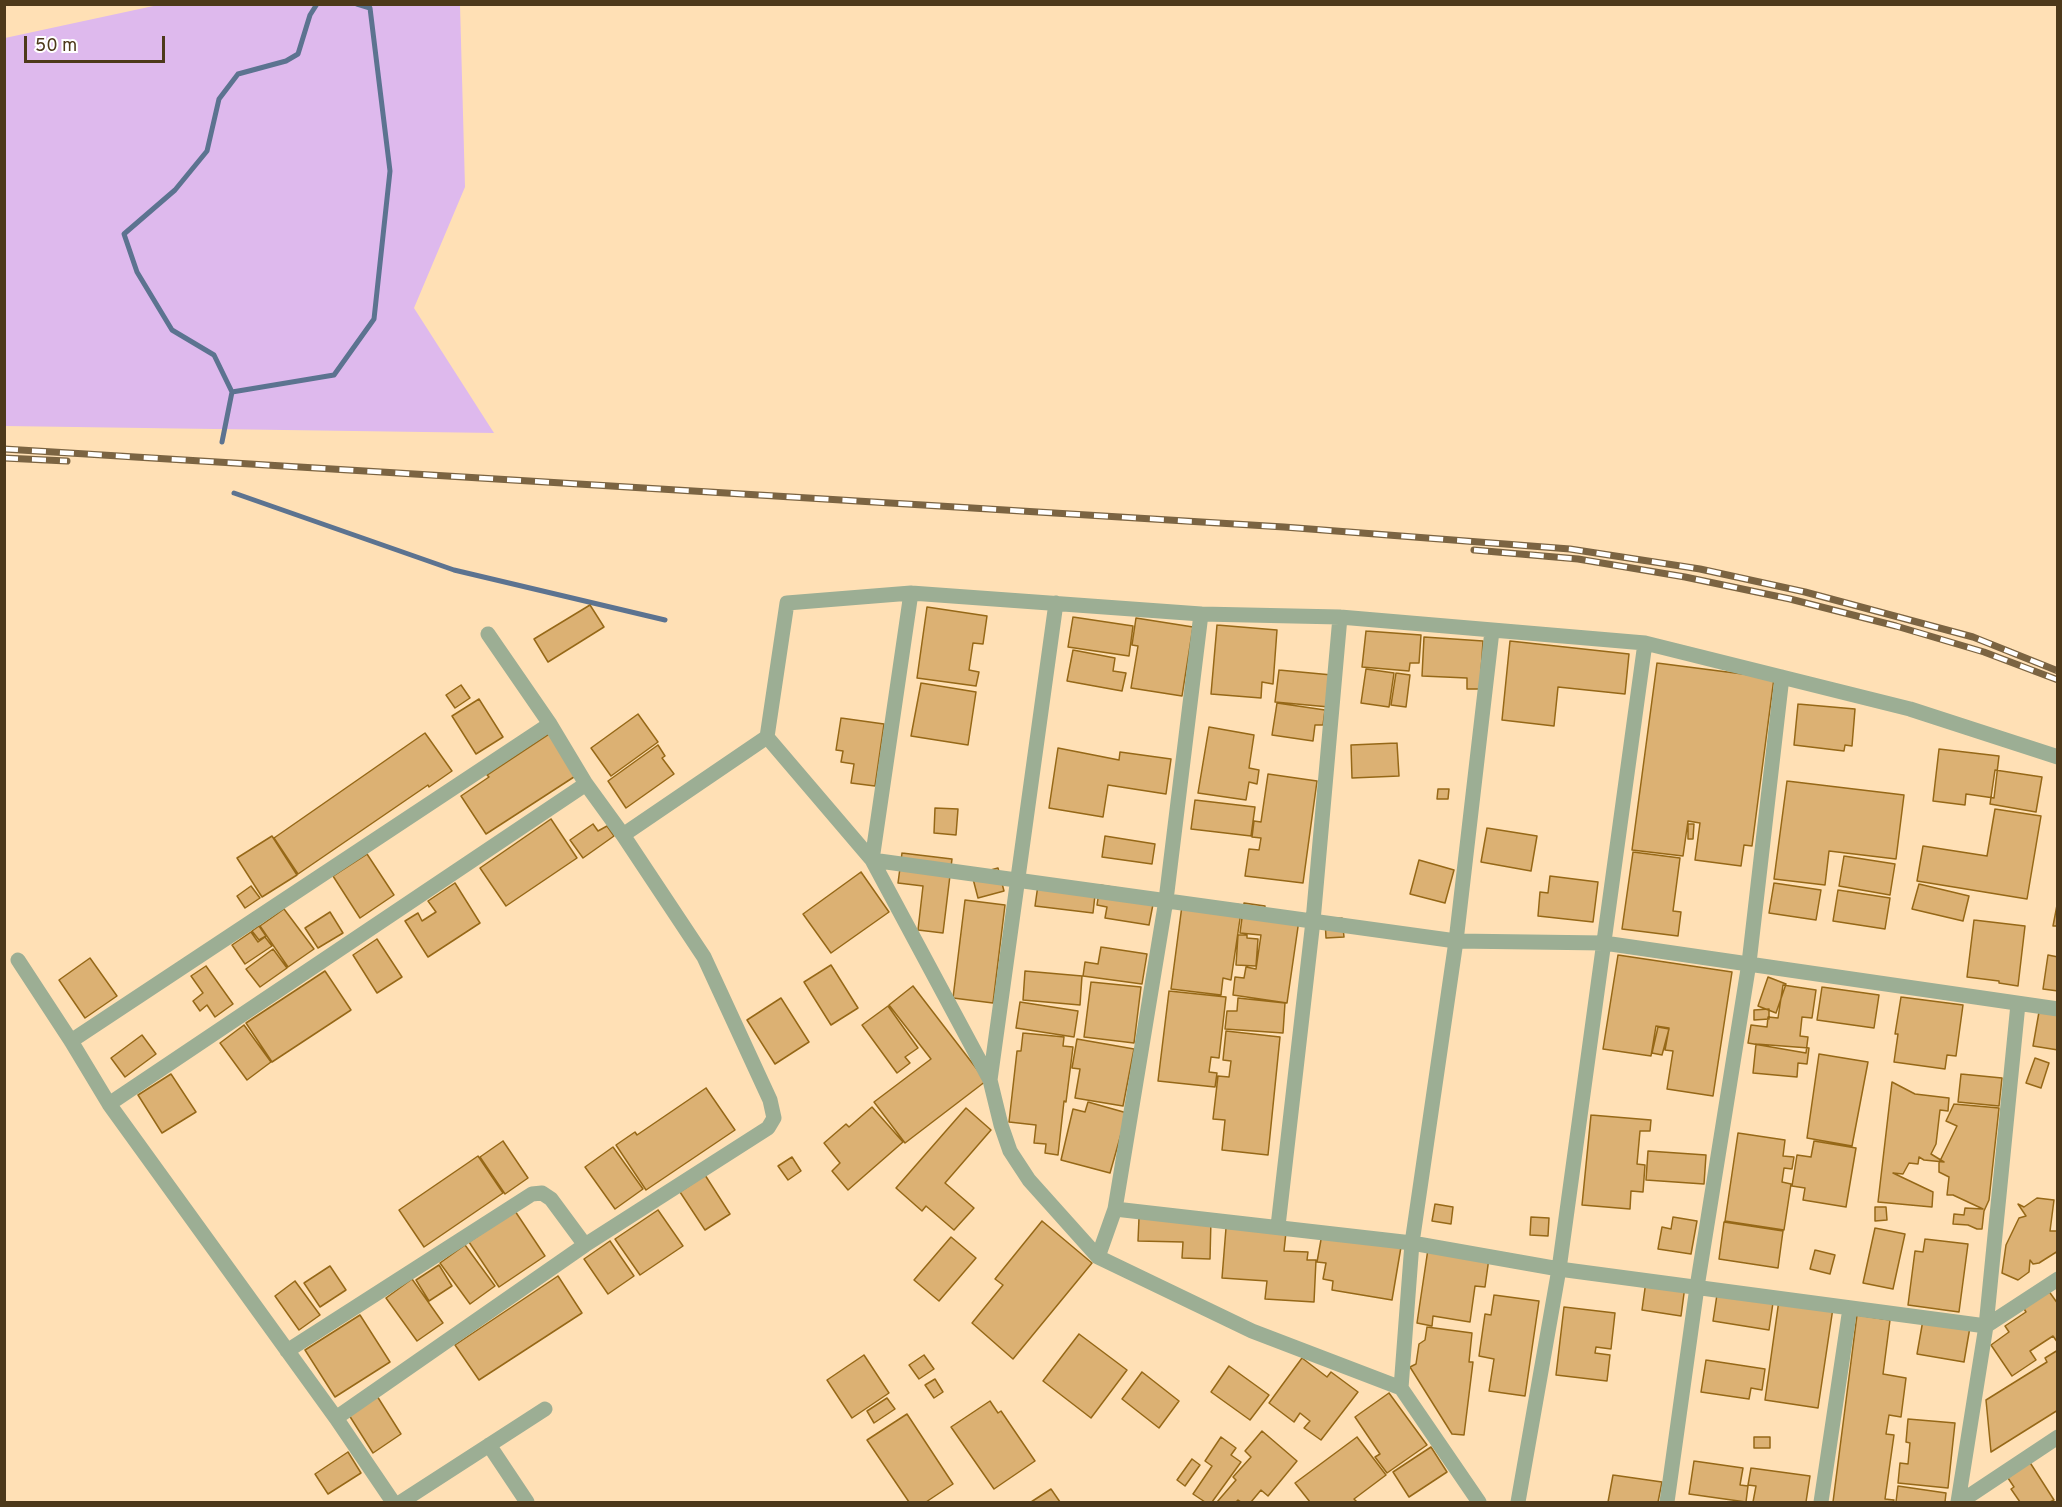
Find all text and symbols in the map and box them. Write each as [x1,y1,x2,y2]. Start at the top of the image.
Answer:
scale bar [27,24,168,62]
text: 50 m [35,35,77,58]

